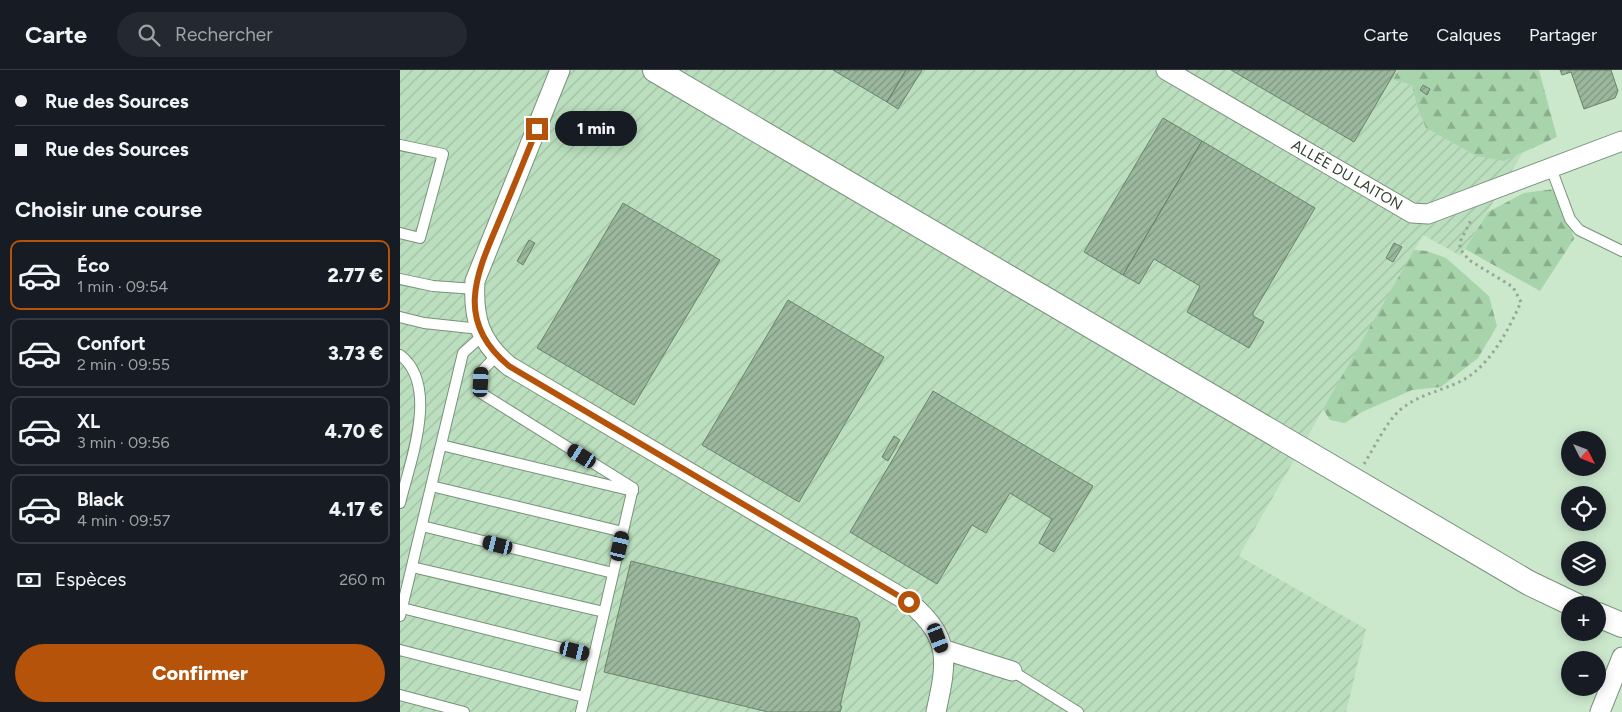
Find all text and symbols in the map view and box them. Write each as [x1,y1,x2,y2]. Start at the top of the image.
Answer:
search box [117,12,467,57]
text: Carte [25,20,87,49]
icon: search [135,21,163,49]
text: Rechercher [175,23,273,46]
text: Carte [1363,24,1408,46]
text: Calques [1436,24,1501,46]
text: Partager [1529,24,1597,46]
text: Rue des Sources [45,90,189,113]
callout: 1 min [554,112,637,146]
route end [526,118,548,140]
text: 1 min [577,119,615,138]
street label: ALLÉE DU LAITON [1288,136,1406,214]
text: Rue des Sources [45,138,189,161]
text: Choisir une course [15,196,202,223]
icon: car [17,253,62,298]
text: Éco [77,254,110,277]
text: 2.77 € [327,264,383,287]
text: 1 min · 09:54 [77,277,168,296]
icon: car [17,331,62,376]
text: Confort [77,332,146,355]
text: 3.73 € [328,342,383,365]
text: 2 min · 09:55 [77,355,170,374]
car [472,367,489,397]
icon: car [17,409,62,454]
text: XL [77,410,100,433]
text: 4.70 € [325,420,383,443]
north arrow [1561,431,1606,476]
map controls [1561,431,1606,696]
text: 3 min · 09:56 [77,433,170,452]
car [565,442,598,470]
button: locate [1561,486,1606,531]
icon: car [17,487,62,532]
text: Black [77,488,124,511]
text: 4.17 € [329,498,383,521]
text: 4 min · 09:57 [77,511,170,530]
car [609,530,630,562]
car [481,534,514,556]
button: layers [1561,541,1606,586]
icon: cash [15,566,43,594]
text: Espèces [55,568,126,591]
text: 260 m [339,570,385,589]
route start [898,591,920,613]
button: + [1561,596,1606,641]
car [925,621,950,655]
car [558,640,591,662]
button: Confirmer [15,644,385,702]
button: − [1561,651,1606,696]

